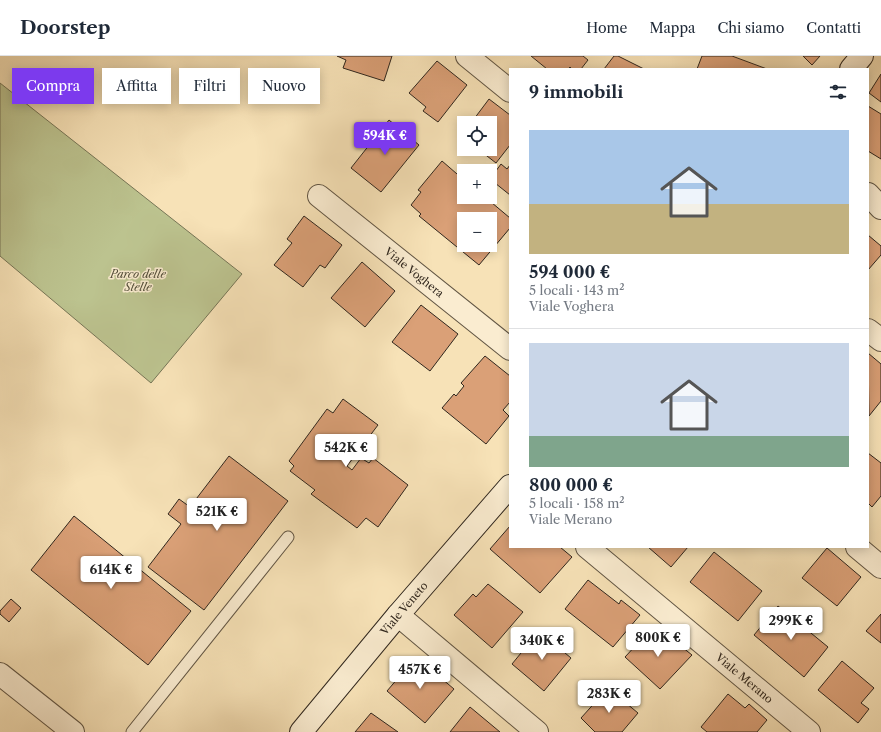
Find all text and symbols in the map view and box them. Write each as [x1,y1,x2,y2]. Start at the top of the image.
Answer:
text: Doorstep [20,16,110,39]
text: Home [586,19,627,37]
text: Mappa [649,19,695,37]
text: Chi siamo [717,19,784,37]
text: Contatti [806,19,861,37]
chip: Compra [12,68,94,104]
chip: Affitta [102,68,171,104]
chip: Filtri [179,68,240,104]
chip: Nuovo [248,68,320,104]
icon: filters [827,81,849,103]
text: 9 immobili [529,82,623,102]
map controls [457,116,497,252]
button: locate [457,116,497,156]
pin: 594K € [352,122,418,156]
text: 594K € [363,127,407,143]
icon: home [653,156,725,228]
button: + [457,164,497,204]
button: − [457,212,497,252]
street label: Viale Voghera [381,244,447,300]
text: 594 000 € [529,262,610,282]
park label: Parco delle Stelle [109,267,166,294]
text: 5 locali · 143 m² [529,282,624,298]
text: Viale Voghera [529,298,614,314]
icon: home [653,369,725,441]
pin: 542K € [313,434,379,468]
text: 542K € [324,439,368,455]
text: 800 000 € [529,475,613,495]
text: 5 locali · 158 m² [529,495,625,511]
pin: 521K € [184,498,250,532]
text: 521K € [196,503,238,519]
text: Viale Merano [529,511,612,527]
pin: 614K € [78,556,144,590]
text: 614K € [90,561,132,577]
street label: Viale Veneto [377,579,431,639]
pin: 299K € [758,607,824,641]
text: 299K € [769,612,813,628]
pin: 800K € [625,624,691,658]
pin: 340K € [509,627,575,661]
text: 800K € [635,629,681,645]
text: 340K € [520,632,564,648]
street label: Viale Merano [712,650,776,706]
pin: 457K € [387,656,453,690]
text: 457K € [398,661,442,677]
pin: 283K € [576,680,642,714]
text: 283K € [587,685,631,701]

